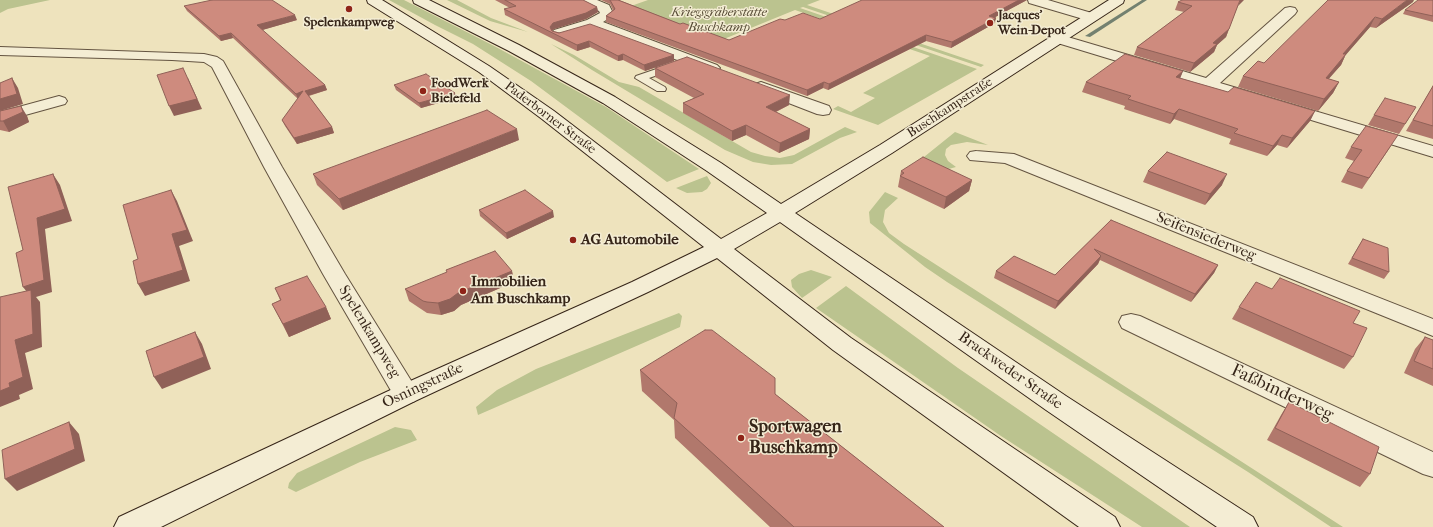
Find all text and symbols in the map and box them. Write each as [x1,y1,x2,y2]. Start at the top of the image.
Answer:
marker: Spelenkampweg [344,4,354,14]
park label: Kriegsgräberstätte Buschkamp [671,5,767,36]
place label: Jacques' Wein-Depot [998,8,1066,39]
place label: Spelenkampweg [304,15,394,31]
marker: Jacques' Wein-Depot [985,18,995,28]
street label: Buschkampstraße [904,75,996,141]
place label: FoodWerk Bielefeld [431,76,489,107]
street label: Paderborner Straße [501,79,599,157]
marker: FoodWerk Bielefeld [418,86,428,96]
street label: Seifensiederweg [1153,209,1259,265]
place label: AG Automobile [581,231,679,249]
marker: AG Automobile [568,235,578,245]
place label: Immobilien Am Buschkamp [471,273,570,308]
street label: Spelenkampweg [334,283,404,381]
marker: Immobilien Am Buschkamp [458,286,468,296]
street label: Brackweder Straße [954,328,1066,414]
street label: Osningstraße [380,359,466,413]
street label: Faßbinderweg [1227,360,1337,426]
place label: Sportwagen Buschkamp [749,417,842,460]
marker: Sportwagen Buschkamp [736,433,746,443]

